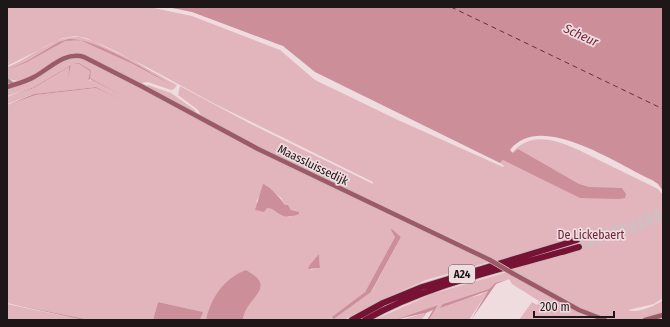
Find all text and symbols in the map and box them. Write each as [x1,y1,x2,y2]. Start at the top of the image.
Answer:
water label: Scheur [561,20,601,50]
street label: Maassluissedijk [275,142,351,188]
park label: De Lickebaert [558,228,624,242]
road number: A24 [449,265,475,283]
scale bar [534,293,614,319]
text: 200 m [540,300,570,314]

